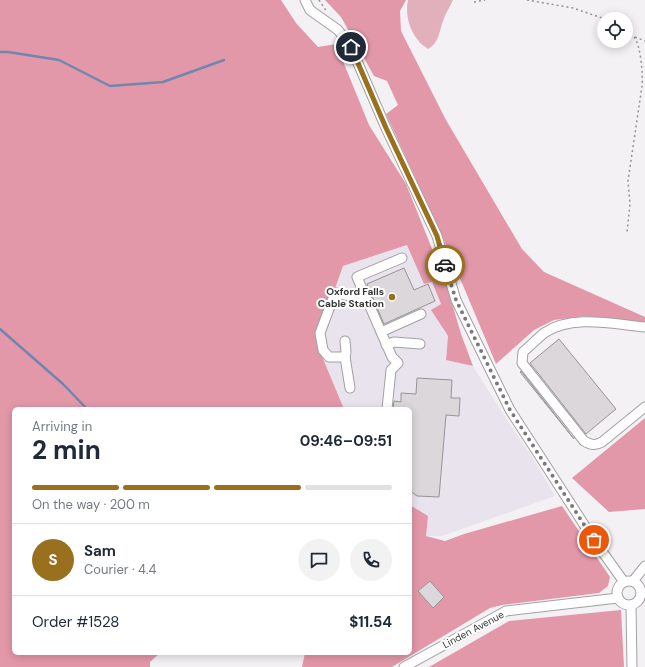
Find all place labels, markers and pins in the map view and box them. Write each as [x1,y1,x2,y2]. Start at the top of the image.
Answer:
pin [334,30,368,64]
place label: Oxford Falls Cable Station [318,285,384,310]
marker: Oxford Falls Cable Station [387,292,397,302]
pin [577,523,611,557]

